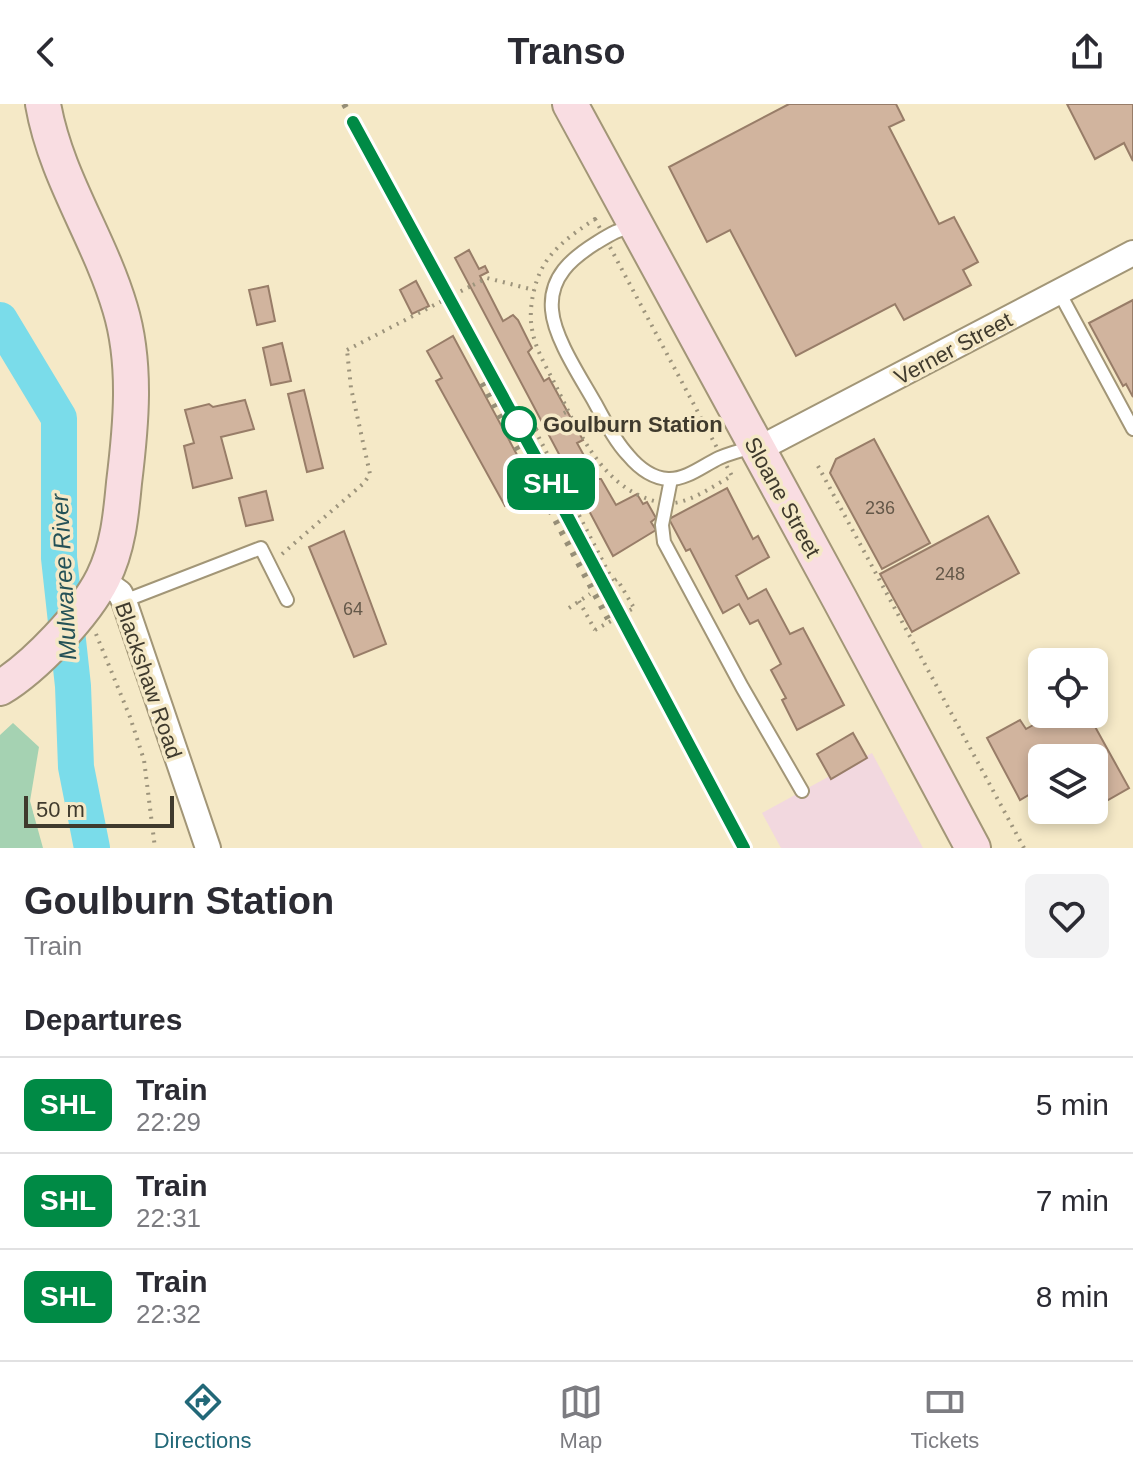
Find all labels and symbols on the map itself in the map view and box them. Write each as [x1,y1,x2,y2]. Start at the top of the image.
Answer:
street label: Verner Street [890,307,1016,390]
marker: Goulburn Station [502,407,536,441]
place label: Goulburn Station [543,412,723,437]
street label: Sloane Street [739,433,826,562]
line badge: SHL [505,458,597,510]
water label: Mulwaree River [46,492,81,661]
house number: 236 [865,498,895,518]
house number: 248 [935,564,965,584]
street label: Blackshaw Road [110,599,187,762]
house number: 64 [343,599,363,619]
scale bar [24,792,174,828]

